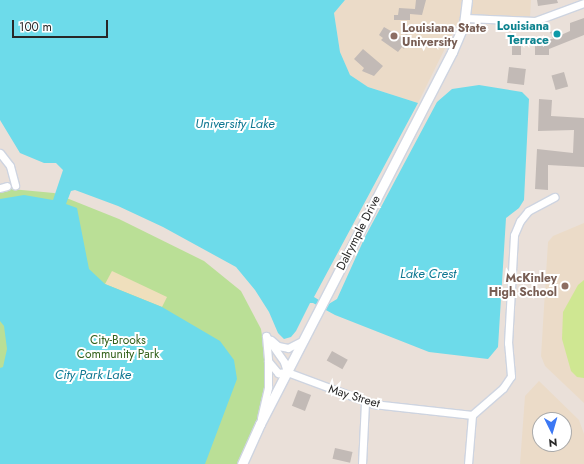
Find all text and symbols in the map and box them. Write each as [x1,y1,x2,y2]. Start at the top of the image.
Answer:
scale bar [14,12,110,38]
text: 100 m [19,18,52,36]
place label: Louisiana Terrace [497,20,549,48]
place label: Louisiana State University [402,22,486,50]
marker: Louisiana Terrace [552,29,562,39]
marker: Louisiana State University [389,31,399,41]
water label: University Lake [195,116,275,132]
street label: Dalrymple Drive [334,193,384,273]
water label: Lake Crest [400,266,456,282]
place label: McKinley High School [489,272,557,300]
marker: McKinley High School [560,281,570,291]
park label: City-Brooks Community Park [77,334,159,362]
water label: City Park Lake [55,367,131,383]
street label: May Street [327,382,381,412]
north arrow [532,412,572,452]
text: N [548,435,558,451]

